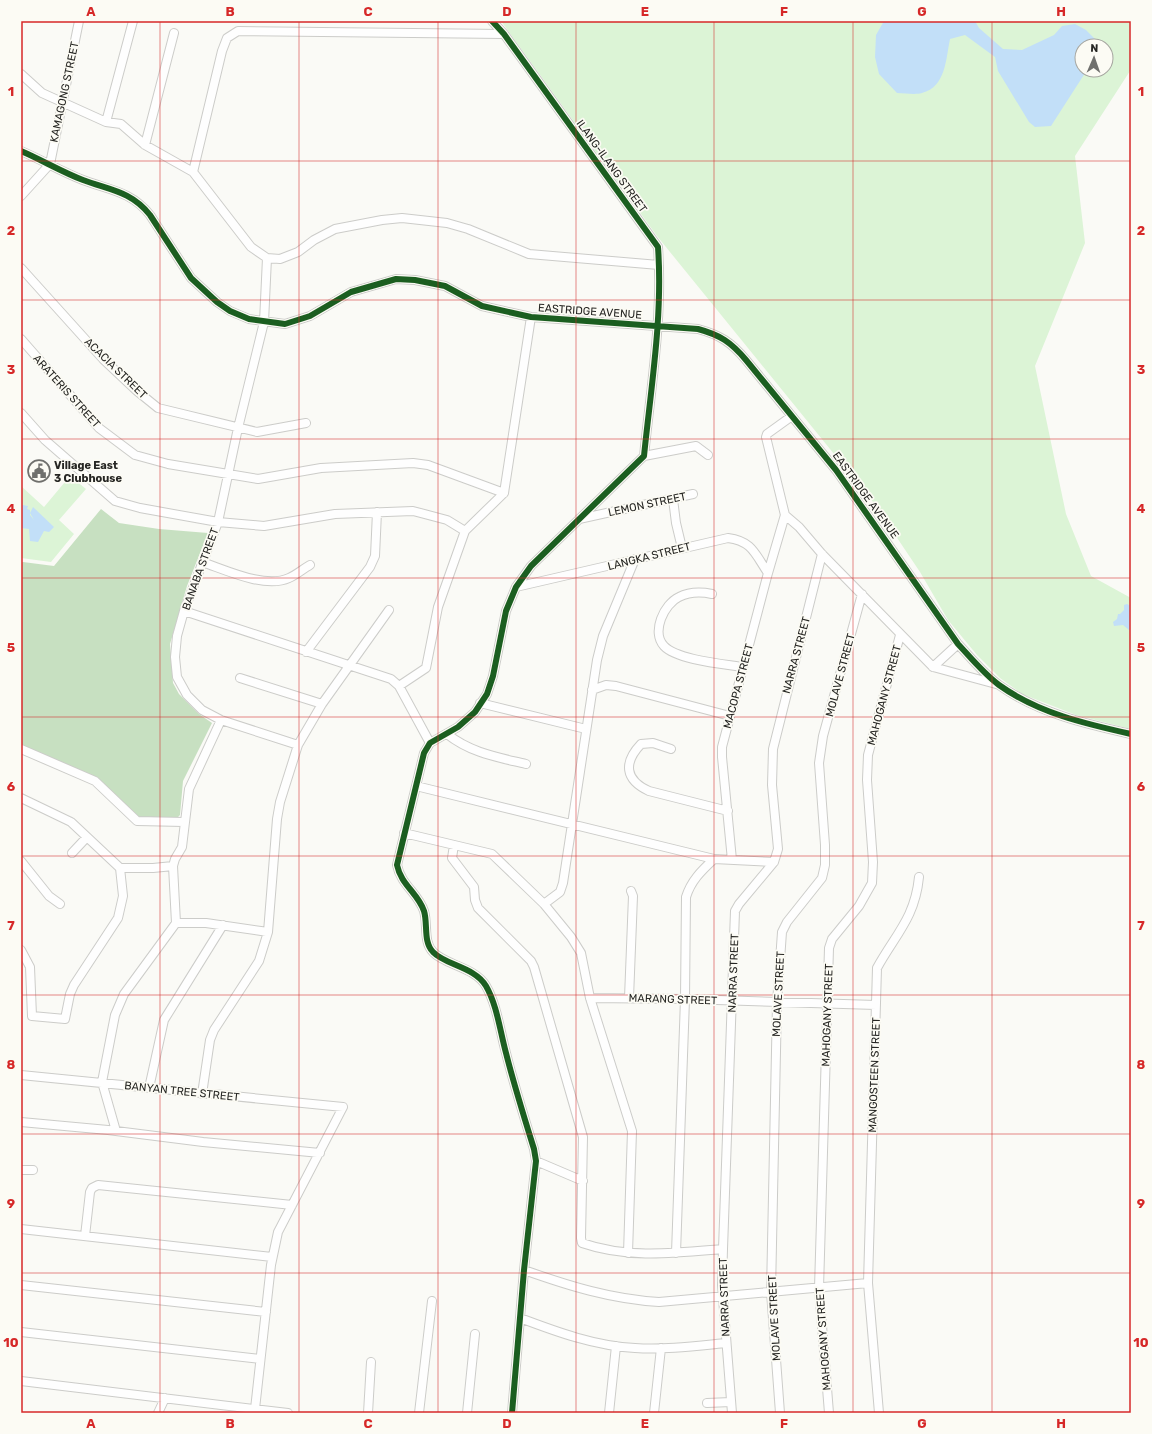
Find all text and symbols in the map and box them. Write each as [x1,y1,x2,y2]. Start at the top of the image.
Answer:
text: A [86,4,96,19]
text: B [225,4,235,19]
text: C [363,4,373,19]
text: D [502,4,512,19]
text: E [641,4,649,19]
text: F [780,4,788,19]
text: G [917,4,927,19]
text: H [1056,4,1066,19]
north arrow [1074,38,1114,78]
street label: KAMAGONG STREET [47,40,82,144]
text: N [1090,42,1099,55]
text: 1 [8,84,14,99]
text: 1 [1138,84,1144,99]
street label: ILANG-ILANG STREET [574,117,650,216]
text: 2 [7,223,15,238]
text: 2 [1137,223,1145,238]
street label: EASTRIDGE AVENUE [538,301,643,322]
street label: ACACIA STREET [82,335,150,402]
street label: ARATERIS STREET [30,352,103,431]
text: 3 [7,362,16,377]
text: 3 [1137,362,1146,377]
street label: EASTRIDGE AVENUE [830,449,902,542]
public building icon: Village East 3 Clubhouse [26,458,52,484]
place label: Village East 3 Clubhouse [54,459,122,485]
street label: LEMON STREET [607,490,688,519]
text: 4 [7,501,16,516]
text: 4 [1137,501,1146,516]
street label: BANABA STREET [180,526,222,612]
street label: LANGKA STREET [606,540,693,573]
street label: NARRA STREET [780,615,813,695]
street label: MOLAVE STREET [823,631,858,718]
text: 5 [7,640,15,655]
text: 5 [1137,640,1145,655]
street label: MACOPA STREET [721,642,756,730]
street label: MAHOGANY STREET [865,643,904,747]
text: 6 [7,779,16,794]
text: 6 [1137,779,1146,794]
text: 7 [7,918,15,933]
text: 7 [1137,918,1145,933]
street label: NARRA STREET [726,933,741,1013]
street label: MOLAVE STREET [770,950,787,1037]
street label: MAHOGANY STREET [819,963,836,1067]
street label: MARANG STREET [629,991,718,1008]
street label: MANGOSTEEN STREET [866,1016,883,1133]
text: 8 [7,1057,16,1072]
text: 8 [1137,1057,1146,1072]
street label: BANYAN TREE STREET [124,1079,241,1104]
text: 9 [7,1196,15,1211]
text: 9 [1137,1196,1145,1211]
street label: NARRA STREET [717,1257,732,1337]
street label: MOLAVE STREET [766,1274,783,1361]
street label: MAHOGANY STREET [813,1286,834,1391]
text: 10 [3,1335,19,1350]
text: 10 [1133,1335,1149,1350]
text: A [86,1416,96,1431]
text: B [225,1416,235,1431]
text: C [363,1416,373,1431]
text: D [502,1416,512,1431]
text: E [641,1416,649,1431]
text: F [780,1416,788,1431]
text: G [917,1416,927,1431]
text: H [1056,1416,1066,1431]

